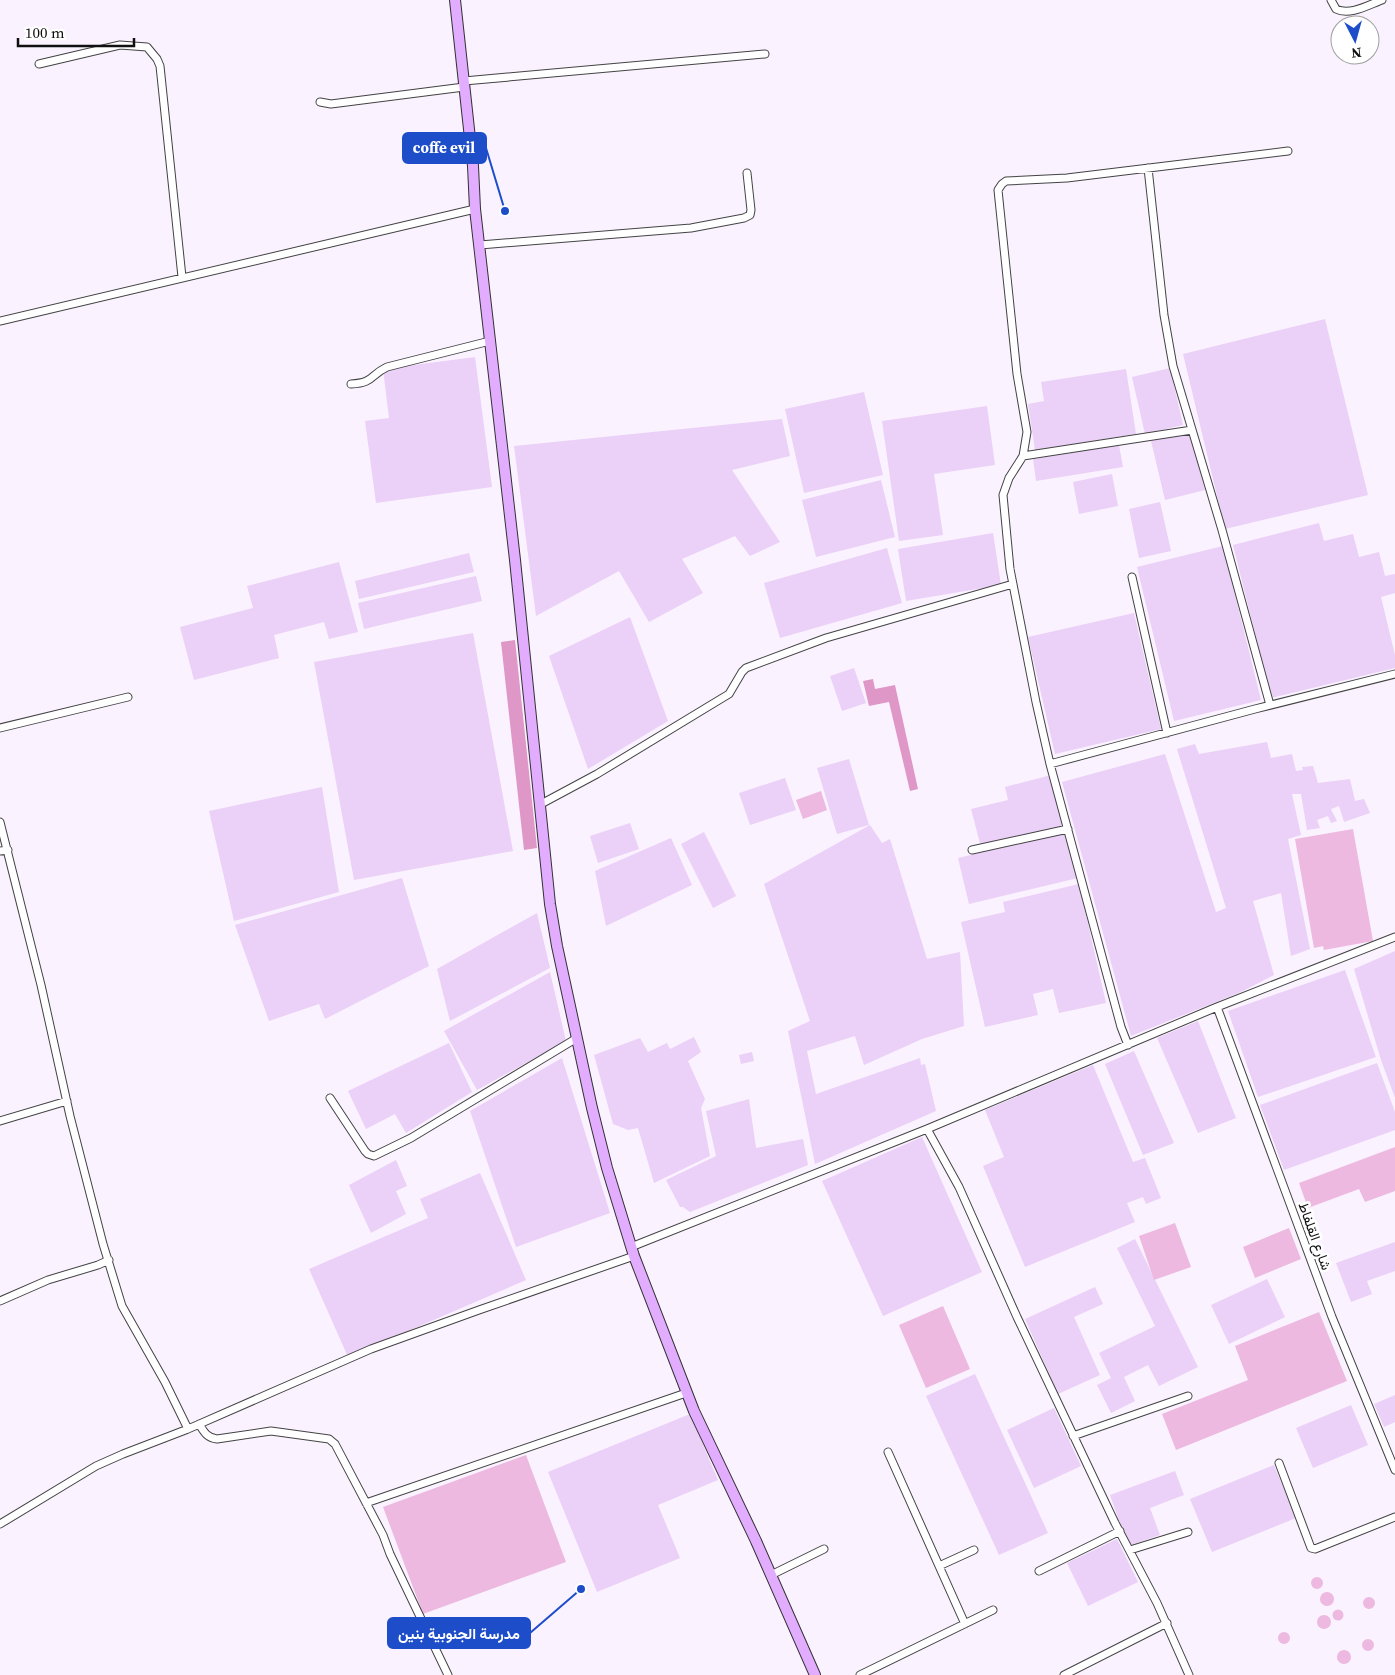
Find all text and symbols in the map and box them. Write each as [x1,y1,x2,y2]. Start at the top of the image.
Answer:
scale bar [18,15,134,47]
north arrow [1330,15,1380,65]
text: 100 m [25,22,65,43]
text: N [1350,42,1362,63]
callout: coffe evil [403,133,486,163]
text: coffe evil [413,137,475,158]
street label: شارع القلفاط [1293,1199,1337,1273]
callout: مدرسة الجنوبية بنين [388,1618,530,1648]
text: مدرسة الجنوبية بنين [398,1623,520,1644]

